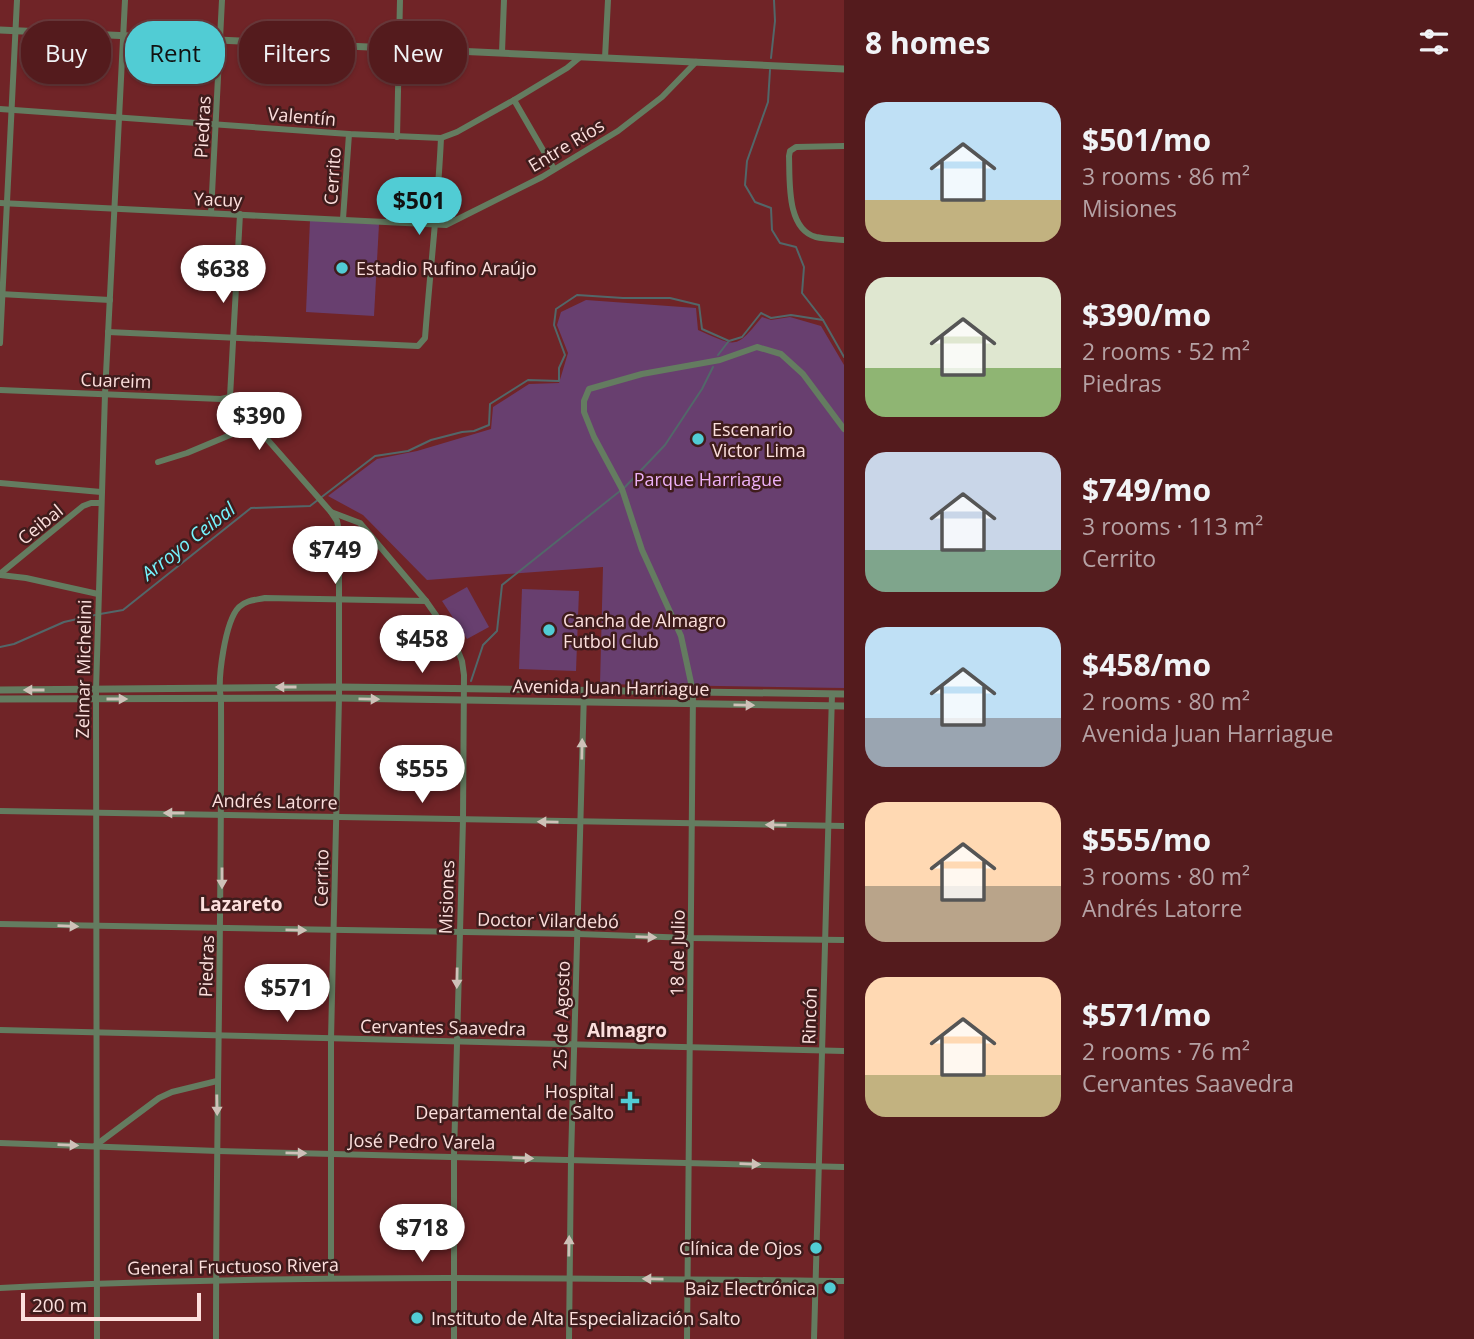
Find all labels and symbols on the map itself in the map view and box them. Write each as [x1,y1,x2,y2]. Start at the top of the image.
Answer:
street label: Piedras [188,95,216,159]
street label: Valentín [267,101,337,131]
street label: Entre Ríos [524,113,608,177]
street label: Cerrito [318,146,346,206]
pin: $501 [378,177,460,237]
street label: Yacuy [193,186,244,212]
pin: $638 [182,246,264,305]
place label: Estadio Rufino Araújo [356,256,537,280]
marker: Estadio Rufino Araújo [334,260,350,276]
street label: Cuareim [80,367,152,393]
pin: $390 [218,392,300,452]
place label: Escenario Victor Lima [712,417,806,462]
marker: Escenario Victor Lima [690,431,706,447]
park label: Parque Harriague [634,467,782,491]
water label: Arroyo Ceibal [134,495,241,587]
street label: Ceibal [12,498,68,550]
pin: $749 [294,526,376,586]
street label: Zelmar Michelini [70,599,96,739]
place label: Cancha de Almagro Futbol Club [563,608,726,653]
pin: $458 [381,616,463,675]
marker: Cancha de Almagro Futbol Club [541,622,557,638]
street label: Avenida Juan Harriague [512,673,710,701]
one-way arrow [275,681,297,693]
one-way arrow [23,684,45,696]
one-way arrow [358,693,380,704]
one-way arrow [106,694,128,705]
one-way arrow [733,699,755,711]
one-way arrow [577,738,588,760]
pin: $555 [381,746,463,805]
street label: Andrés Latorre [212,788,338,814]
one-way arrow [163,807,185,819]
one-way arrow [537,816,559,828]
one-way arrow [765,820,787,831]
street label: Cerrito [308,849,334,907]
street label: Misiones [433,859,459,935]
one-way arrow [216,867,228,889]
district label: Lazareto [200,891,282,917]
street label: Doctor Vilardebó [477,907,619,933]
street label: 18 de Julio [664,909,690,997]
one-way arrow [57,920,79,931]
one-way arrow [285,924,307,936]
one-way arrow [635,931,657,942]
street label: Piedras [193,934,219,998]
street label: 25 de Agosto [547,960,575,1070]
pin: $571 [246,964,328,1024]
one-way arrow [451,967,463,989]
street label: Rincón [796,987,822,1045]
street label: Cervantes Saavedra [360,1014,526,1040]
district label: Almagro [587,1017,667,1043]
place label: Hospital Departamental de Salto [415,1079,614,1124]
marker: Hospital Departamental de Salto [620,1091,640,1111]
one-way arrow [212,1095,223,1117]
street label: José Pedro Varela [347,1128,495,1154]
one-way arrow [57,1139,79,1150]
one-way arrow [285,1147,307,1159]
one-way arrow [512,1152,534,1163]
one-way arrow [740,1158,762,1169]
pin: $718 [381,1204,463,1264]
one-way arrow [563,1235,575,1257]
place label: Clínica de Ojos [679,1236,802,1260]
marker: Clínica de Ojos [808,1240,824,1256]
street label: General Fructuoso Rivera [127,1252,339,1280]
one-way arrow [642,1273,664,1285]
place label: Baiz Electrónica [685,1276,816,1300]
marker: Baiz Electrónica [822,1280,838,1296]
scale bar [21,1290,201,1322]
place label: Instituto de Alta Especialización Salto [431,1306,741,1330]
marker: Instituto de Alta Especialización Salto [409,1310,425,1326]

